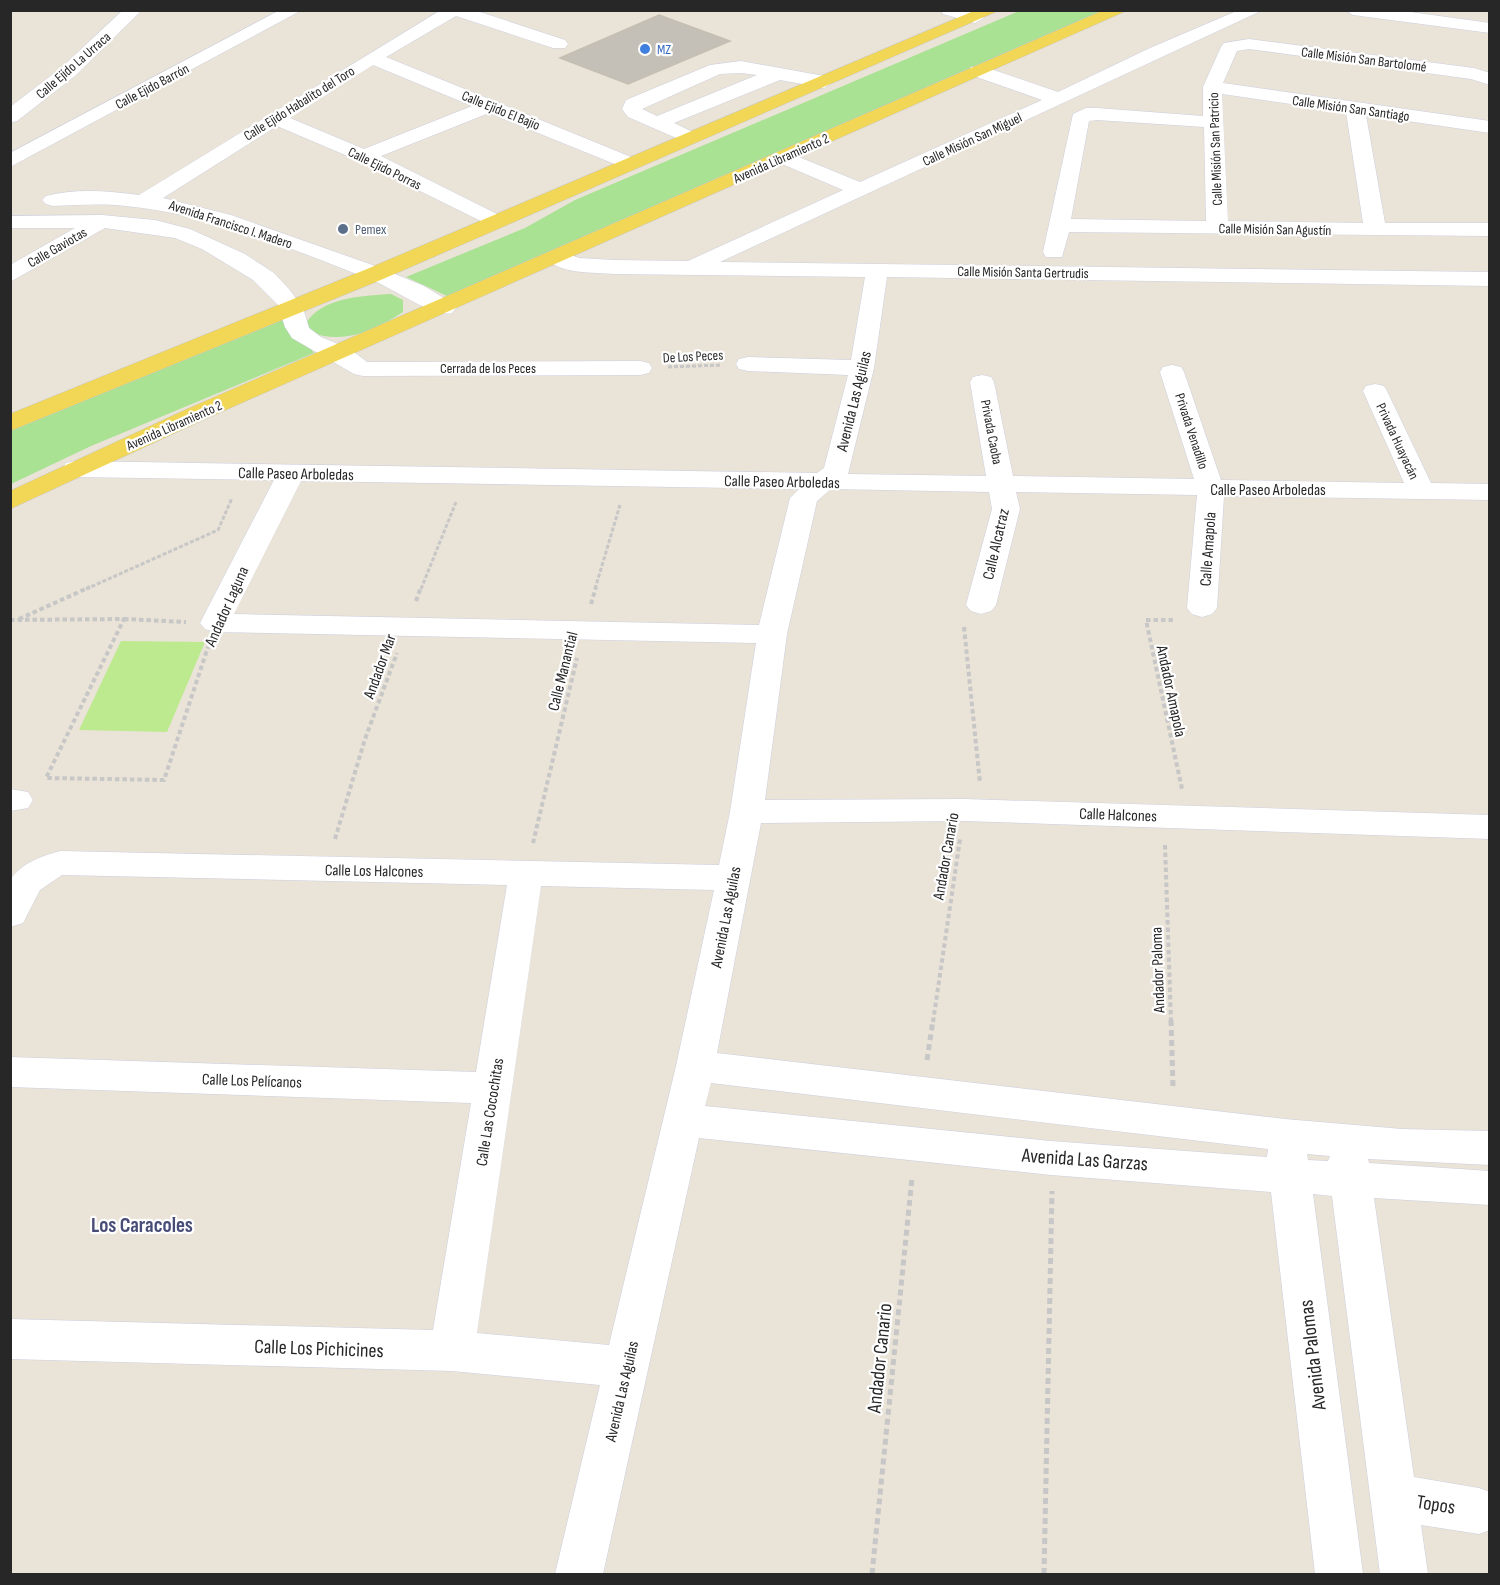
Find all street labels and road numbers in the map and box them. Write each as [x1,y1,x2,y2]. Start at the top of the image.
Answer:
street label: Calle Ejido La Urraca [32,28,114,102]
street label: Calle Misión San Bartolomé [1300,43,1428,76]
street label: Calle Ejido Barrón [112,60,192,113]
street label: Calle Ejido Habalito del Toro [241,62,358,144]
street label: Calle Ejido El Bajío [459,87,543,134]
street label: Calle Misión San Patricio [1205,92,1226,206]
street label: Calle Misión San Santiago [1291,92,1411,125]
street label: Calle Misión San Miguel [920,109,1025,170]
street label: Avenida Libramiento 2 [730,130,832,188]
street label: Calle Ejido Porras [345,143,424,194]
street label: Avenida Francisco I. Madero [166,196,295,252]
street label: Calle Misión San Agustín [1218,220,1331,239]
street label: Calle Gaviotas [25,224,90,271]
street label: Calle Misión Santa Gertrudis [957,263,1089,282]
street label: De Los Peces [662,346,724,367]
street label: Avenida Las Aguilas [833,349,876,454]
street label: Cerrada de los Peces [440,360,536,377]
street label: Privada Venadillo [1171,391,1212,471]
street label: Avenida Libramiento 2 [123,397,225,455]
street label: Privada Caoba [977,398,1006,466]
street label: Privada Huayacán [1372,400,1423,482]
street label: Calle Paseo Arboledas [238,464,354,485]
street label: Calle Paseo Arboledas [724,472,840,493]
street label: Calle Paseo Arboledas [1210,481,1326,500]
street label: Calle Alcatraz [979,507,1014,582]
street label: Calle Amapola [1196,511,1221,587]
street label: Andador Laguna [201,564,253,650]
street label: Calle Manantial [544,630,583,713]
street label: Andador Mar [360,631,401,702]
street label: Andador Amapola [1151,643,1190,739]
street label: Calle Halcones [1079,805,1157,826]
street label: Andador Canario [929,811,963,902]
street label: Calle Los Halcones [325,861,424,882]
street label: Avenida Las Aguilas [707,865,746,971]
street label: Andador Paloma [1148,927,1170,1014]
street label: Calle Las Cocochitas [473,1057,508,1168]
street label: Calle Los Pelícanos [202,1070,302,1093]
street label: Avenida Las Garzas [1020,1144,1149,1176]
street label: Avenida Palomas [1294,1298,1332,1412]
street label: Andador Canario [862,1302,898,1415]
street label: Calle Los Pichicines [254,1335,384,1363]
street label: Avenida Las Aguilas [601,1339,643,1444]
street label: Topos [1415,1490,1457,1520]

